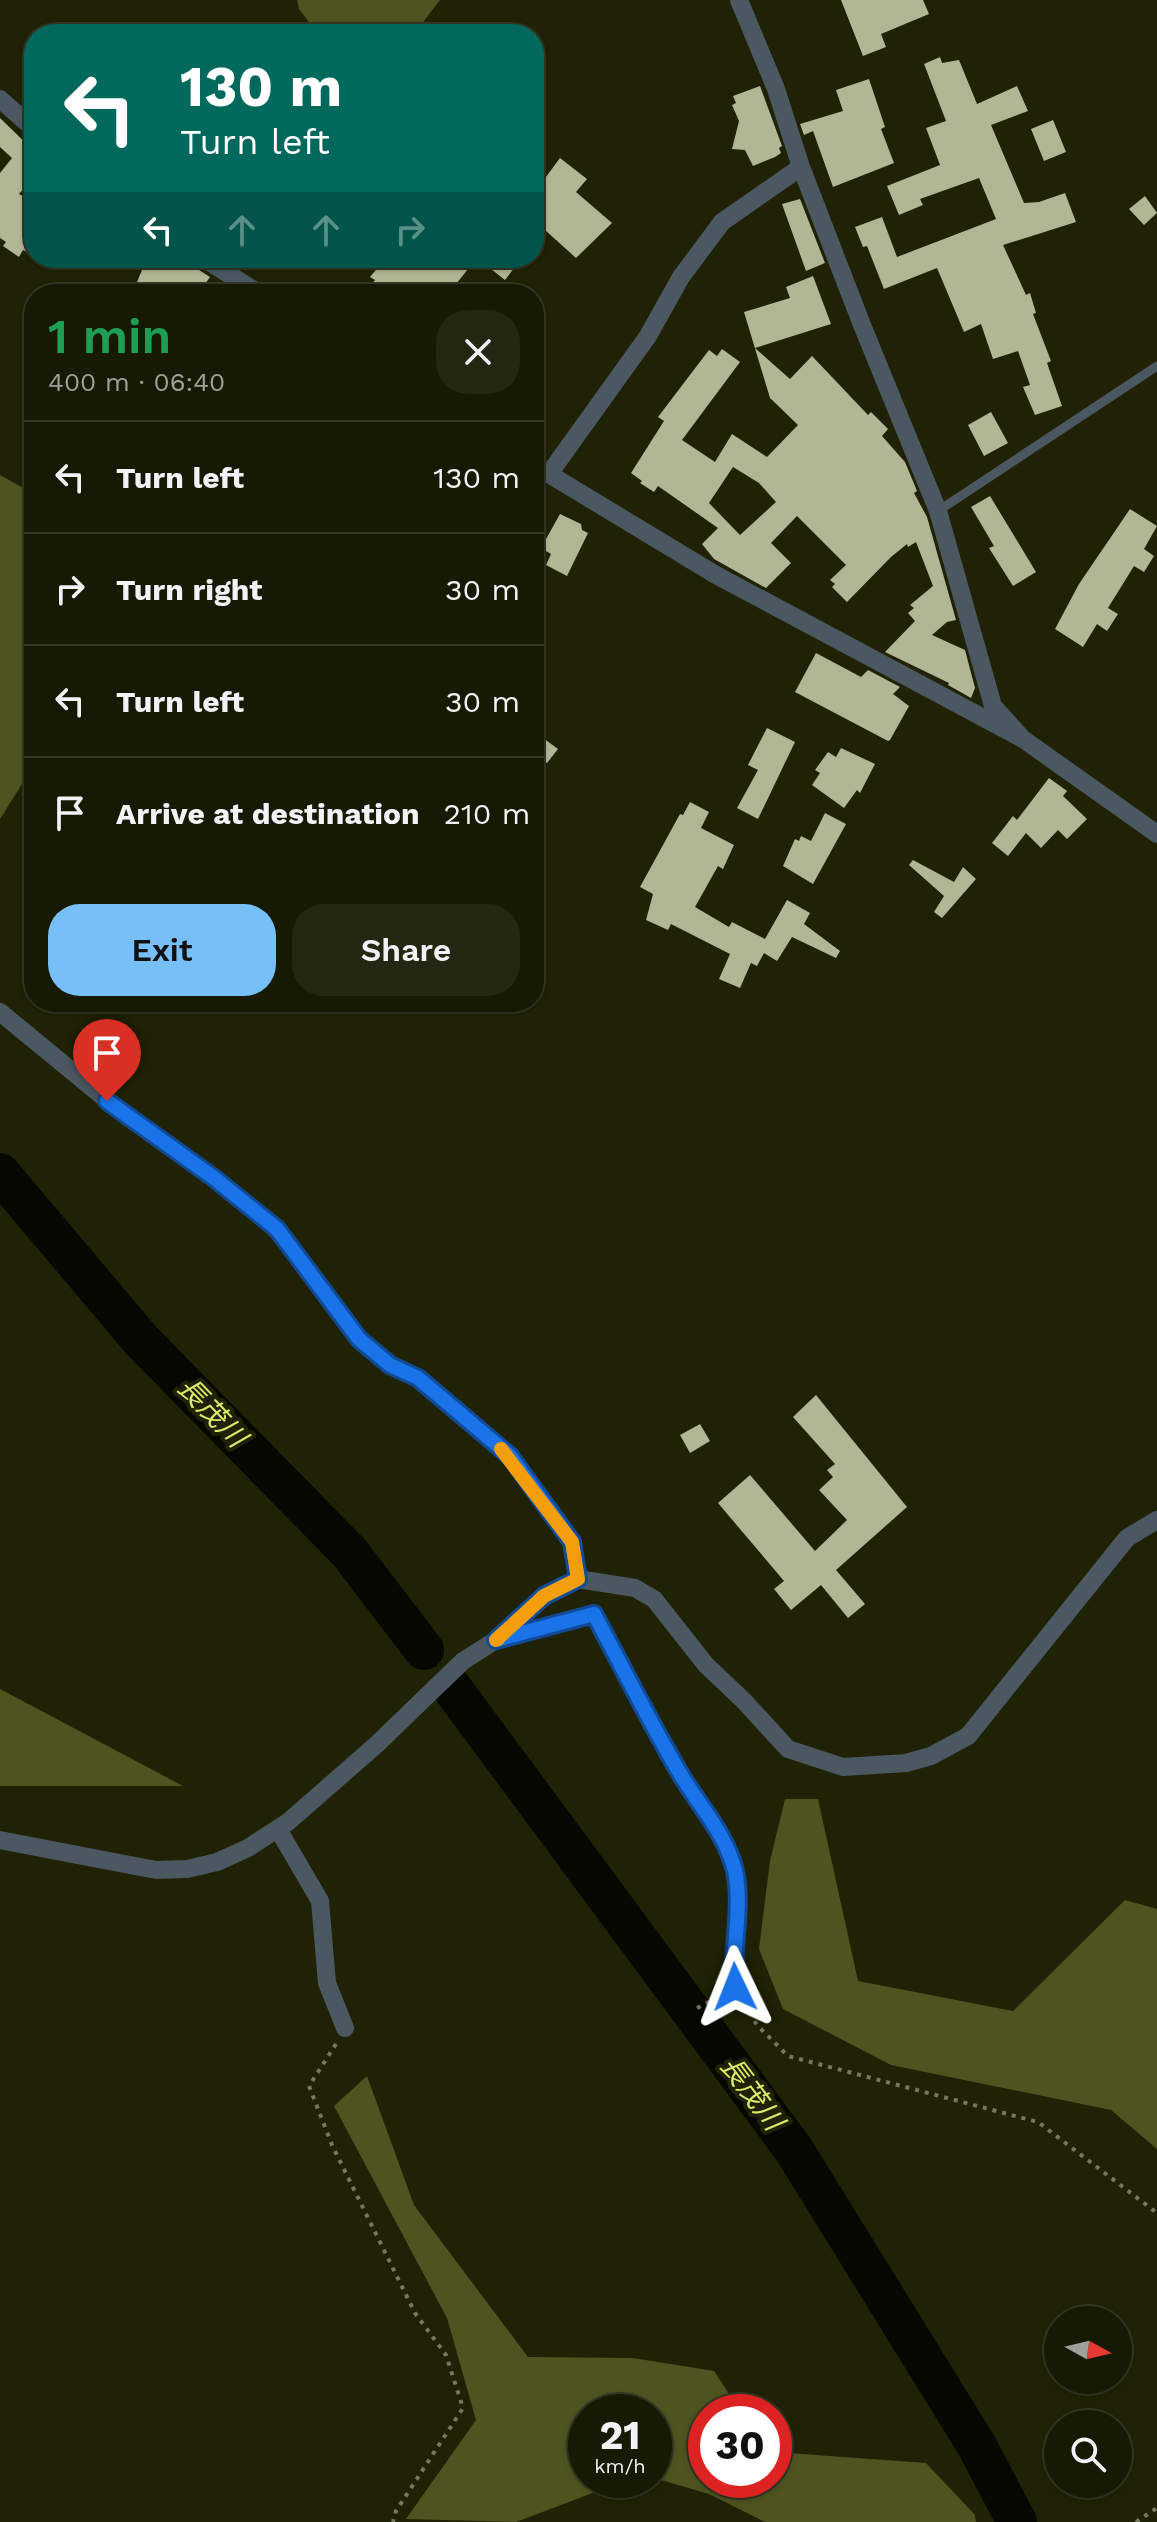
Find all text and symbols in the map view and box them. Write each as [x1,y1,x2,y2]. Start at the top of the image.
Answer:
text: 130 m [180,54,342,120]
icon: left [48,56,152,160]
text: Turn left [180,121,330,163]
icon: left [136,208,180,252]
icon: ahead [220,208,264,252]
icon: ahead [304,208,348,252]
icon: right [388,208,432,252]
text: 1 min [48,308,171,365]
button: close [436,310,520,394]
text: 400 m · 06:40 [48,367,225,397]
icon: left [48,455,92,499]
text: Turn left [116,460,244,495]
text: 130 m [433,460,520,495]
icon: right [48,567,92,611]
text: Turn right [116,572,262,607]
text: 30 m [445,572,520,607]
icon: left [48,679,92,723]
text: Turn left [116,684,244,719]
text: 30 m [445,684,520,719]
icon: arrive [48,791,92,835]
text: Arrive at destination [116,796,420,831]
text: 210 m [444,796,530,831]
button: Exit [48,904,276,996]
button: Share [292,904,520,996]
pin [73,1019,141,1101]
icon: arrive [85,1031,129,1075]
water label: 長茂川 [171,1370,255,1456]
position arrow [693,1945,777,2029]
water label: 長茂川 [714,2050,792,2139]
north arrow [1044,2306,1132,2394]
map controls [1044,2306,1132,2498]
speed limit sign: 30 [688,2394,792,2498]
button: search [1044,2410,1132,2498]
text: 21 [599,2412,641,2459]
text: km/h [594,2454,646,2478]

